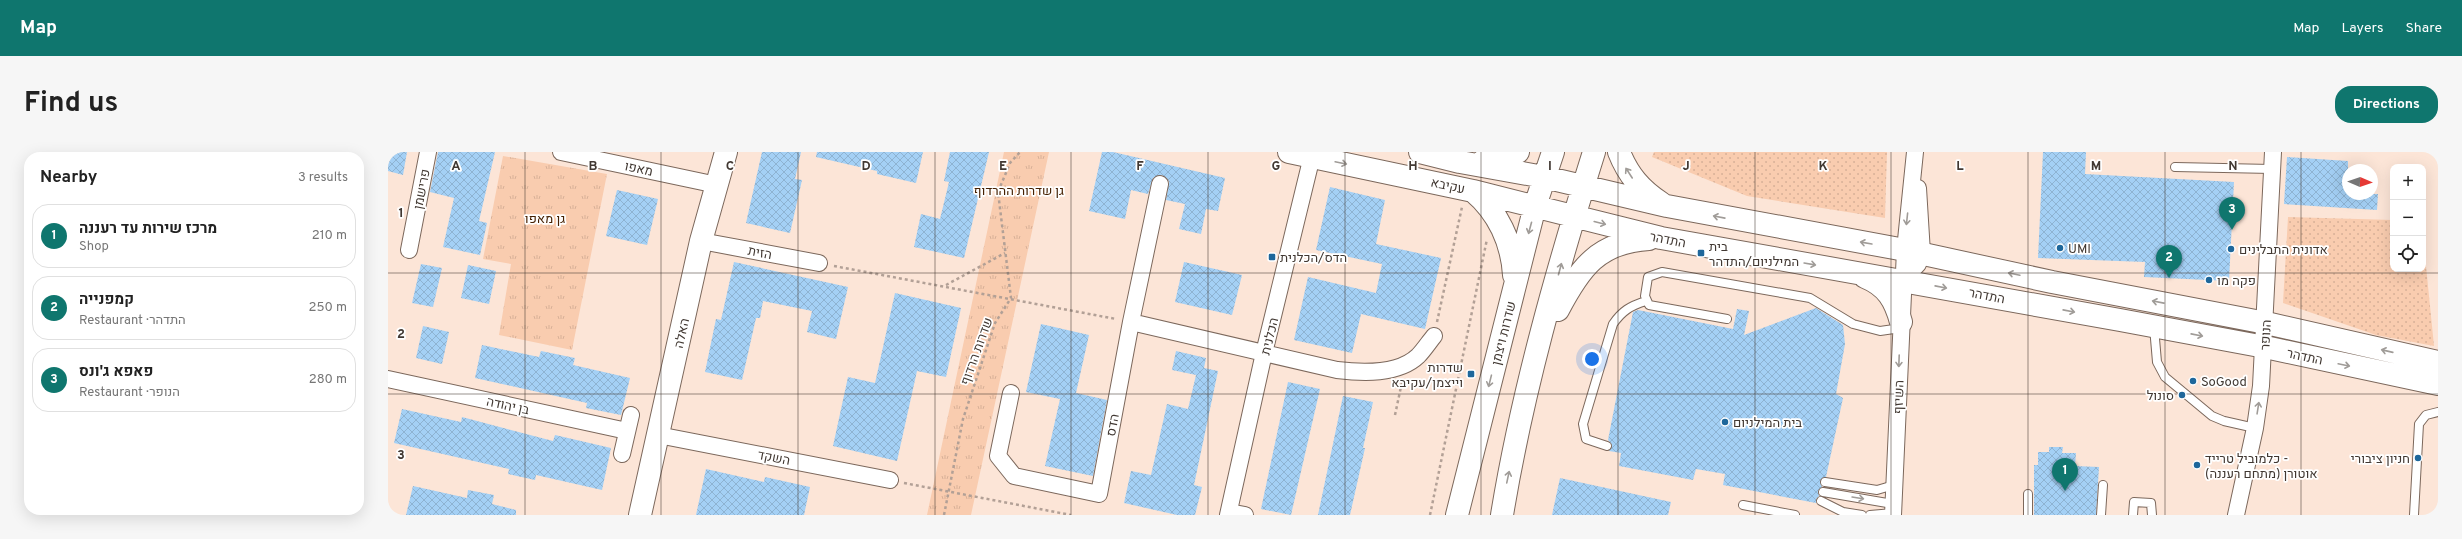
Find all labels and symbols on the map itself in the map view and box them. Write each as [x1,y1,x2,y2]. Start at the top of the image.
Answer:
text: A [451,159,461,175]
text: B [589,159,598,175]
street label: מאפו [623,159,654,181]
text: C [726,159,734,175]
text: D [861,159,871,175]
text: E [999,159,1007,175]
text: F [1136,159,1144,175]
text: G [1272,159,1281,175]
text: H [1408,159,1418,175]
text: I [1548,159,1552,175]
text: J [1682,159,1690,175]
text: K [1818,159,1828,175]
text: L [1956,159,1964,175]
text: M [2091,159,2101,175]
text: N [2228,159,2238,175]
one-way arrow [1334,160,1347,168]
north arrow [2342,164,2378,200]
street label: פרישמן [411,168,435,211]
one-way arrow [1625,168,1633,179]
street label: עקיבא [1429,176,1466,198]
park label: גן שדרות ההרדוף [974,184,1064,200]
pin: 3 [2219,197,2245,230]
text: 1 [398,206,404,222]
park label: גן מאפו [525,212,565,228]
one-way arrow [1713,212,1726,220]
one-way arrow [1904,212,1911,225]
one-way arrow [1593,220,1606,227]
one-way arrow [1525,222,1533,235]
street label: התדהר [1648,230,1687,252]
one-way arrow [1860,239,1873,247]
place label: בית המילניום/התדהר [1709,240,1799,271]
place label: UMI [2068,242,2091,258]
marker: UMI [2055,243,2065,253]
place label: אדונית התבלינים [2239,243,2328,259]
street label: הזית [746,244,773,264]
marker: אדונית התבלינים [2226,244,2236,254]
pin: 2 [2156,245,2182,278]
marker: בית המילניום/התדהר [1696,248,1706,258]
place label: הדס/הכלנית [1280,251,1347,267]
marker: הדס/הכלנית [1267,252,1277,262]
one-way arrow [1803,260,1816,268]
one-way arrow [1557,263,1564,276]
one-way arrow [2008,269,2021,277]
place label: פקה מו [2217,274,2256,290]
marker: פקה מו [2204,275,2214,285]
one-way arrow [1934,283,1947,291]
street label: התדהר [1967,286,2006,308]
one-way arrow [2152,298,2165,306]
street label: שדרות ויצמן [1489,300,1521,367]
one-way arrow [2062,307,2075,315]
street label: שדרות הרדוף [958,316,998,388]
street label: הכלנית [1259,316,1283,357]
street label: האלה [672,317,694,350]
street label: הנופר [2258,319,2276,351]
text: 2 [397,327,405,343]
one-way arrow [2190,331,2203,339]
street label: התדהר [2285,346,2324,370]
one-way arrow [2381,347,2394,355]
your location [1582,349,1602,369]
one-way arrow [1896,354,1903,367]
place label: שדרות וייצמן/עקיבא [1391,361,1463,392]
one-way arrow [2337,361,2350,369]
marker: שדרות וייצמן/עקיבא [1466,369,1476,379]
one-way arrow [1486,375,1493,388]
place label: SoGood [2201,375,2247,391]
marker: SoGood [2188,376,2198,386]
street label: השיזף [1891,380,1909,414]
place label: סונול [2147,389,2174,405]
marker: סונול [2177,390,2187,400]
street label: בן יהודה [485,395,531,419]
one-way arrow [2254,402,2262,415]
street label: הדס [1104,413,1124,438]
place label: בית המילניום [1733,416,1802,432]
marker: בית המילניום [1720,417,1730,427]
text: 3 [397,448,405,464]
street label: השקד [756,448,791,470]
place label: כלמוביל טרייד - אוטורן (מתחם רעננה) [2205,452,2318,483]
place label: חניון ציבורי [2351,452,2410,468]
marker: חניון ציבורי [2413,453,2423,463]
pin: 1 [2052,458,2078,491]
marker: כלמוביל טרייד - אוטורן (מתחם רעננה) [2192,460,2202,470]
one-way arrow [1505,470,1513,483]
one-way arrow [1851,494,1864,502]

